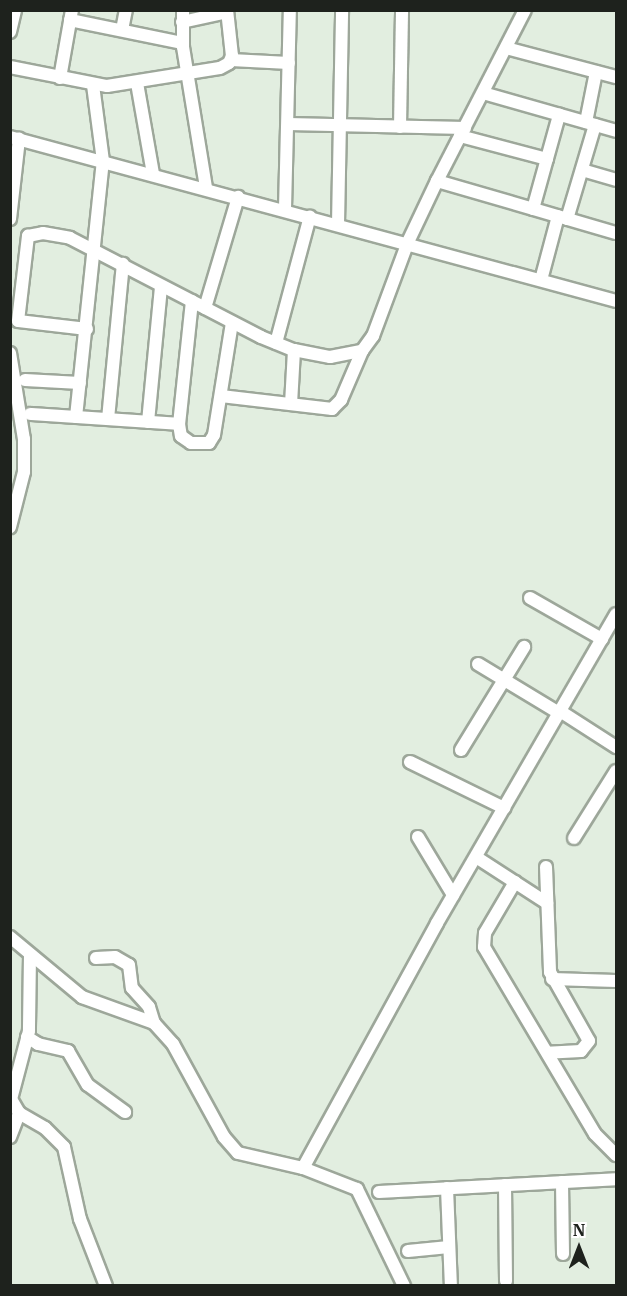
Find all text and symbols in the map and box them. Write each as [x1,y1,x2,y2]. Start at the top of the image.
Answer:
north arrow [549,1218,609,1278]
text: N [573,1220,585,1240]

